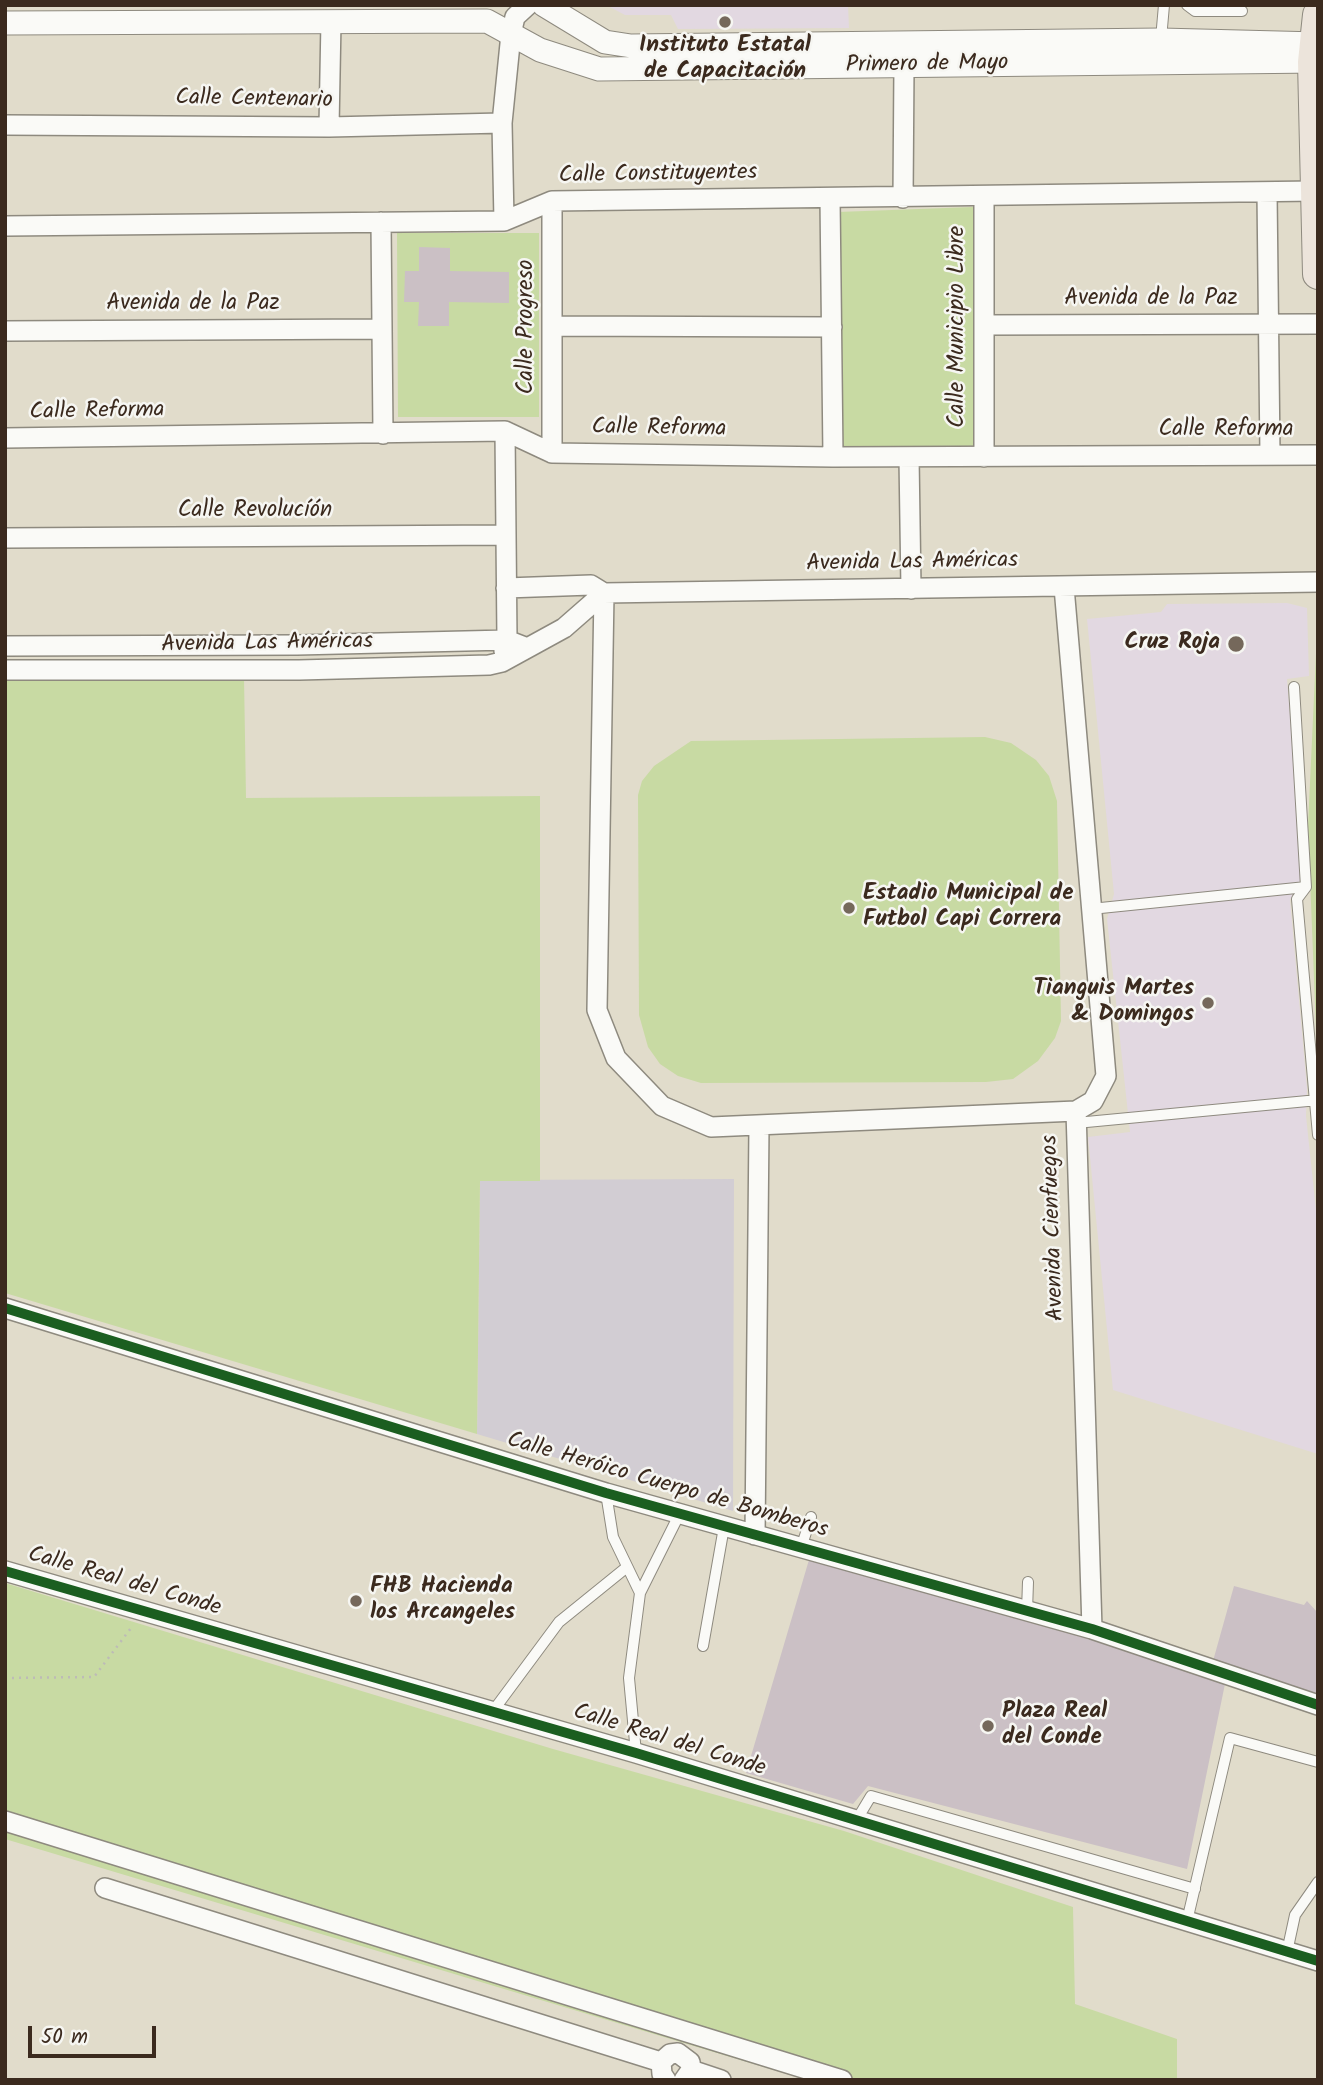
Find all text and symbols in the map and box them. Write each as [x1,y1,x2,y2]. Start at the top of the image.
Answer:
marker: Instituto Estatal de Capacitación [717,14,733,30]
place label: Instituto Estatal de Capacitación [639,33,811,87]
street label: Primero de Mayo [845,51,1009,81]
street label: Calle Centenario [175,86,333,116]
street label: Calle Constituyentes [559,160,757,192]
street label: Calle Municipio Libre [945,226,973,428]
street label: Calle Progreso [514,259,542,395]
street label: Avenida de la Paz [1064,286,1238,314]
street label: Avenida de la Paz [106,291,280,319]
street label: Calle Reforma [29,398,165,428]
street label: Calle Reforma [591,415,727,445]
street label: Calle Reforma [1159,417,1293,445]
street label: Calle Revolucíón [178,498,332,526]
street label: Avenida Las Américas [806,548,1018,580]
street label: Avenida Las Américas [161,629,373,661]
place label: Cruz Roja [1124,630,1220,658]
marker: Cruz Roja [1226,634,1246,654]
place label: Estadio Municipal de Futbol Capi Correra [863,881,1073,935]
marker: Estadio Municipal de Futbol Capi Correra [841,900,857,916]
place label: Tianguis Martes & Domingos [1033,976,1194,1030]
marker: Tianguis Martes & Domingos [1200,995,1216,1011]
street label: Avenida Cienfuegos [1038,1134,1072,1322]
street label: Calle Heróico Cuerpo de Bomberos [503,1428,831,1546]
street label: Calle Real del Conde [24,1542,224,1624]
place label: FHB Hacienda los Arcangeles [370,1574,515,1628]
marker: FHB Hacienda los Arcangeles [348,1593,364,1609]
place label: Plaza Real del Conde [1002,1699,1107,1753]
street label: Calle Real del Conde [569,1700,769,1784]
marker: Plaza Real del Conde [980,1718,996,1734]
scale bar [32,2011,159,2056]
text: 50 m [41,2021,88,2054]

